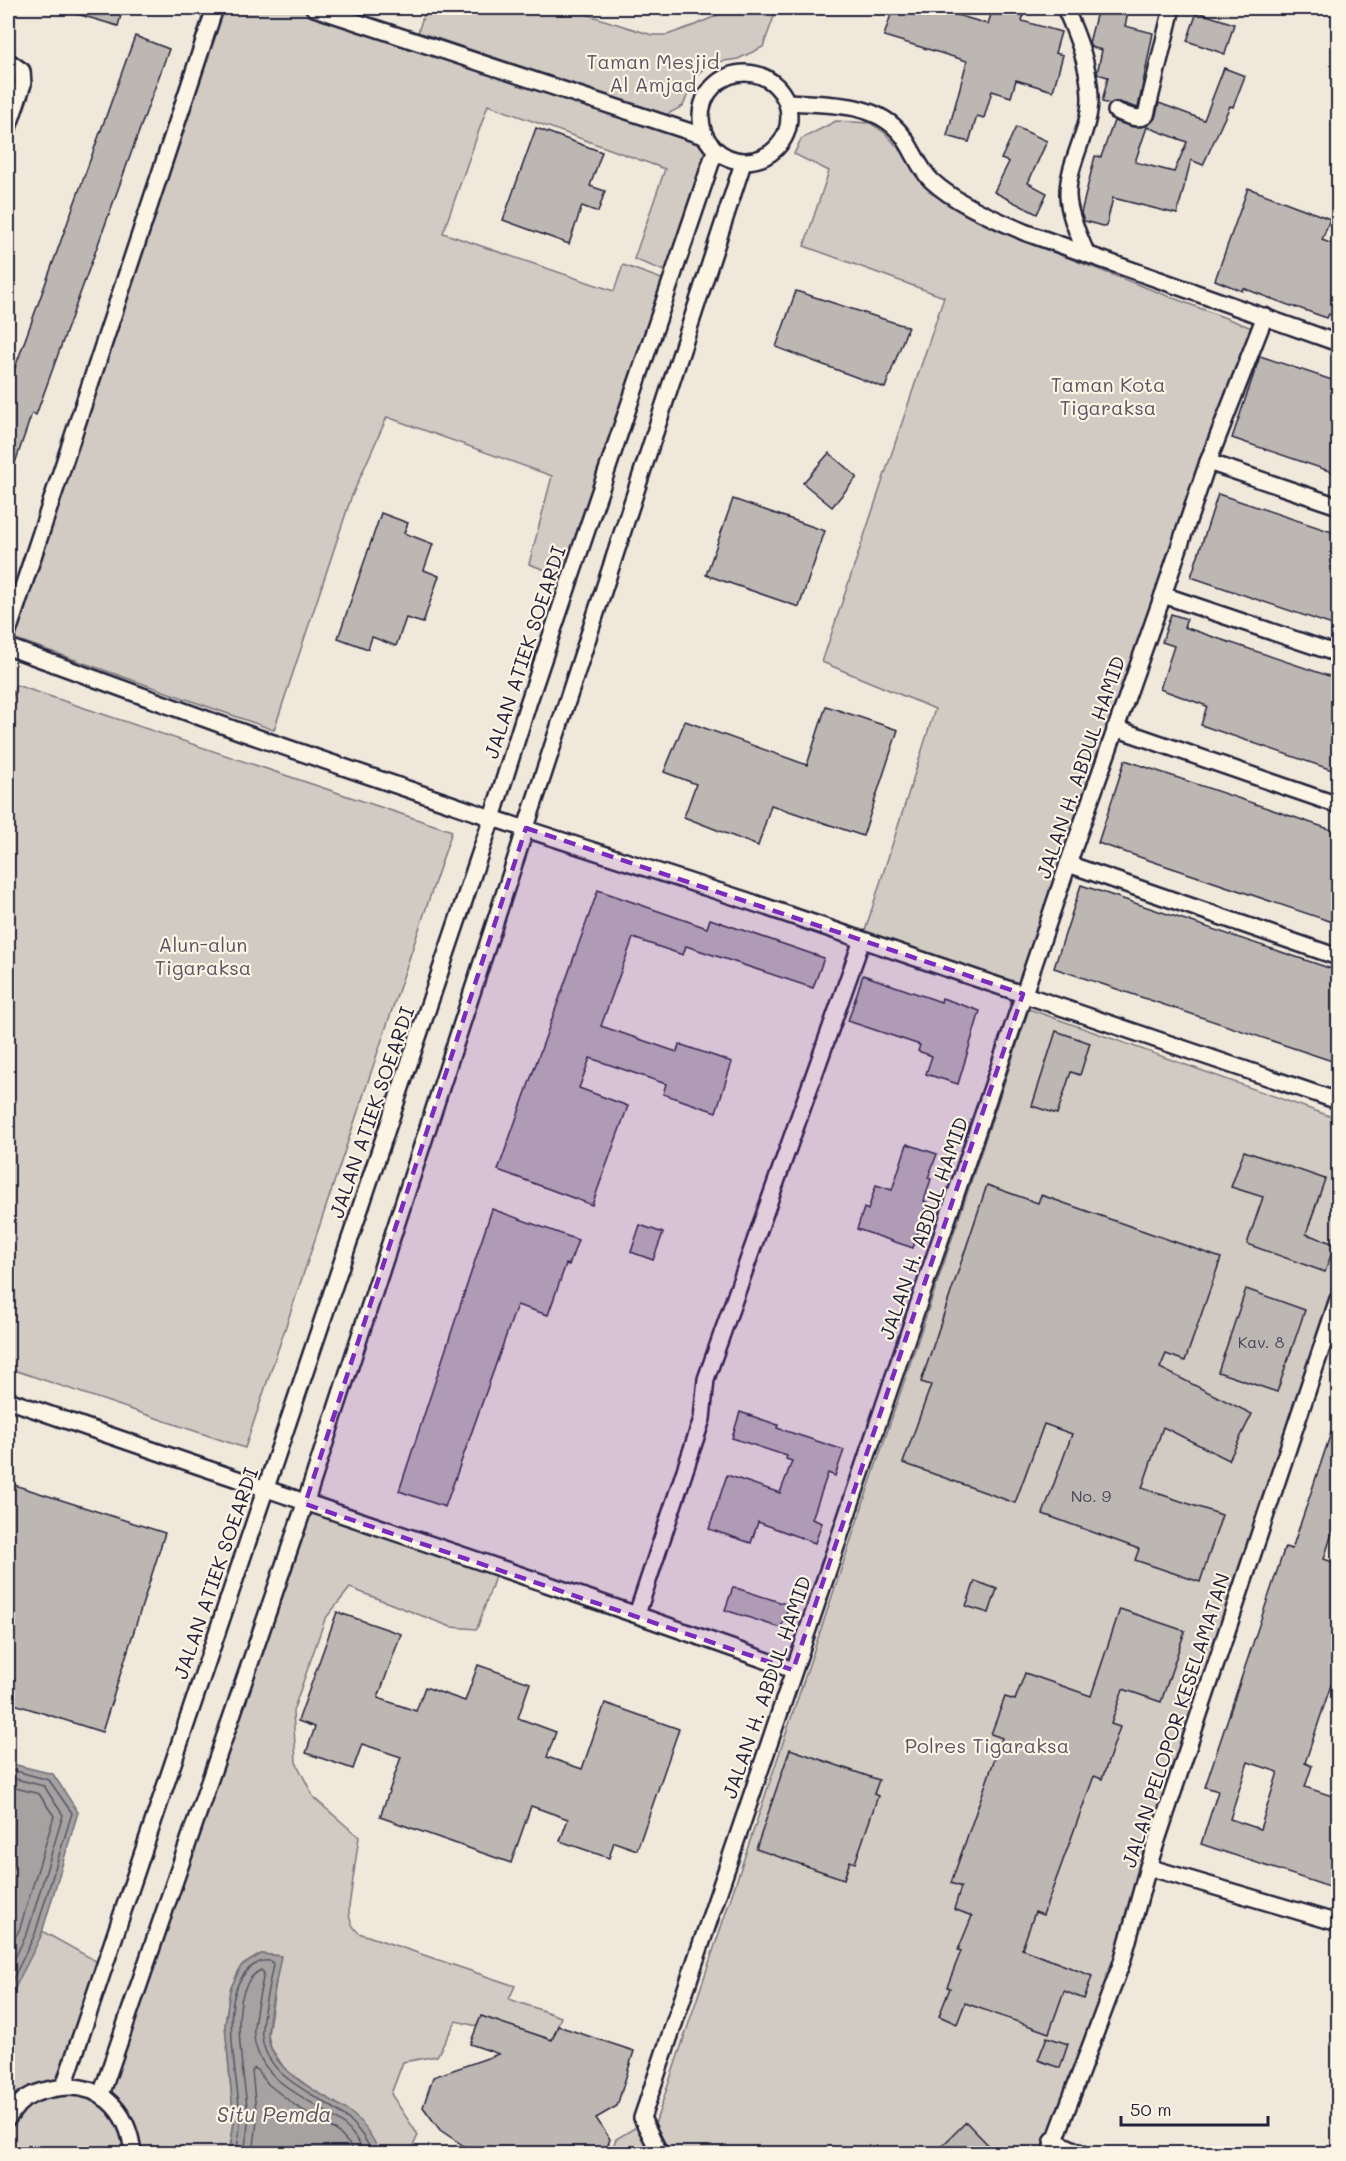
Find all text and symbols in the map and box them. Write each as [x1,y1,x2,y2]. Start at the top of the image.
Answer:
park label: Taman Mesjid Al Amjad [586,48,720,97]
park label: Taman Kota Tigaraksa [1051,371,1165,420]
street label: JALAN ATIEK SOEARDI [477,542,571,761]
street label: JALAN H. ABDUL HAMID [1030,652,1130,882]
park label: Alun-alun Tigaraksa [155,931,251,980]
street label: JALAN ATIEK SOEARDI [323,1003,419,1221]
street label: JALAN H. ABDUL HAMID [873,1113,973,1343]
house number: Kav. 8 [1238,1331,1285,1352]
street label: JALAN ATIEK SOEARDI [167,1464,263,1682]
house number: No. 9 [1071,1485,1111,1506]
street label: JALAN PELOPOR KESELAMATAN [1115,1570,1235,1870]
street label: JALAN H. ABDUL HAMID [716,1572,816,1802]
park label: Polres Tigaraksa [905,1732,1069,1758]
scale bar [1121,2089,1268,2127]
text: 50 m [1130,2097,1172,2121]
water label: Situ Pemda [217,2100,331,2127]

